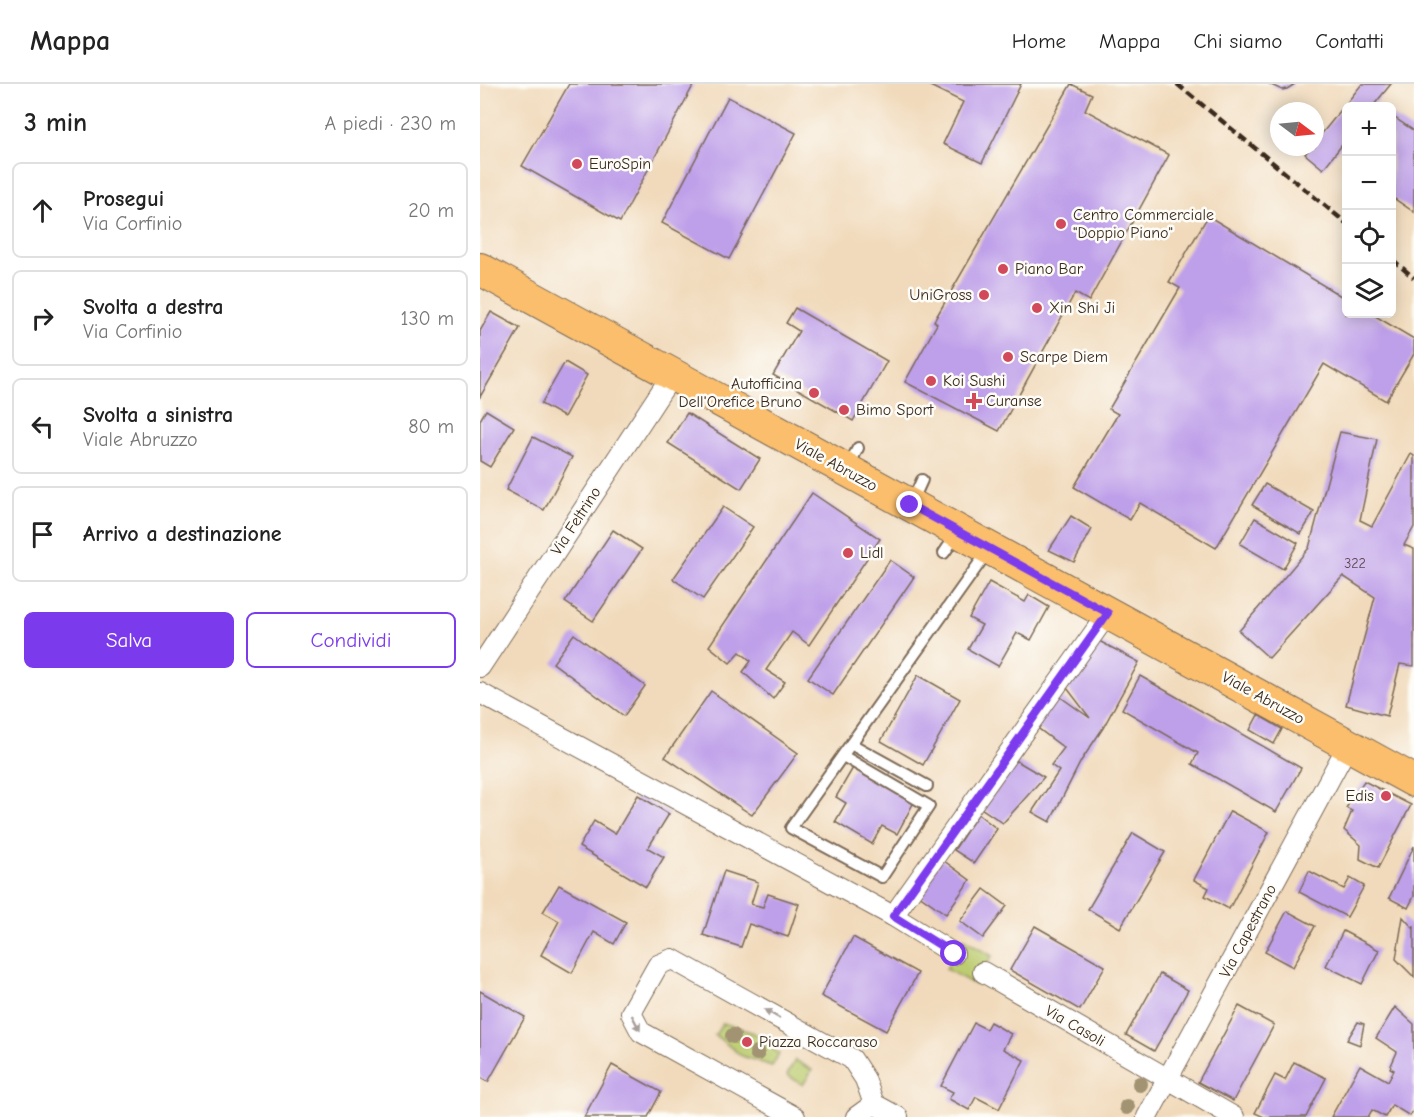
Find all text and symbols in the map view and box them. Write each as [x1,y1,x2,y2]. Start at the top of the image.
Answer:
text: Mappa [30,25,110,57]
text: Home [1012,29,1066,53]
text: Mappa [1099,29,1161,53]
text: Chi siamo [1194,29,1282,53]
text: Contatti [1315,29,1384,53]
north arrow [1270,102,1324,156]
map controls [1342,102,1396,318]
button: + [1342,102,1396,156]
text: 3 min [24,108,87,138]
text: A piedi · 230 m [325,112,456,135]
place label: EuroSpin [589,155,651,173]
button: − [1342,156,1396,210]
marker: EuroSpin [570,157,584,171]
text: Prosegui [83,186,164,212]
icon: ahead [26,194,59,227]
text: 20 m [408,199,454,222]
place label: Centro Commerciale "Doppio Piano" [1073,206,1214,242]
button: locate [1342,210,1396,264]
text: Via Corfinio [83,212,182,235]
marker: Centro Commerciale "Doppio Piano" [1054,217,1068,231]
place label: Piano Bar [1015,260,1084,278]
marker: Piano Bar [996,262,1010,276]
button: layers [1342,264,1396,318]
place label: UniGross [909,286,972,304]
marker: UniGross [977,288,991,302]
text: Svolta a destra [83,294,224,320]
place label: Xin Shi Ji [1049,299,1115,317]
marker: Xin Shi Ji [1030,301,1044,315]
icon: right [26,302,59,335]
text: 130 m [401,307,454,330]
text: Via Corfinio [83,320,182,343]
place label: Scarpe Diem [1020,348,1108,366]
marker: Scarpe Diem [1001,350,1015,364]
place label: Koi Sushi [943,372,1005,390]
marker: Koi Sushi [924,374,938,388]
place label: Autofficina Dell'Orefice Bruno [678,375,802,411]
marker: Autofficina Dell'Orefice Bruno [807,386,821,400]
place label: Curanse [986,392,1042,410]
marker: Curanse [967,394,981,408]
place label: Bimo Sport [856,401,934,419]
text: Svolta a sinistra [83,402,233,428]
marker: Bimo Sport [837,403,851,417]
icon: left [26,410,59,443]
text: 80 m [408,415,454,438]
text: Viale Abruzzo [83,428,198,451]
street label: Viale Abruzzo [792,435,880,495]
street label: Via Feltrino [547,484,605,558]
route end [896,491,922,517]
icon: arrive [26,518,59,551]
text: Arrivo a destinazione [83,521,282,547]
place label: Lidl [860,544,884,562]
marker: Lidl [841,546,855,560]
house number: 322 [1344,555,1366,572]
button: Salva [24,612,234,668]
button: Condividi [246,612,456,668]
street label: Viale Abruzzo [1219,668,1307,728]
place label: Edis [1346,787,1374,805]
marker: Edis [1379,789,1393,803]
street label: Via Capestrano [1216,881,1280,981]
route start [940,940,966,966]
street label: Via Casoli [1042,1002,1108,1050]
one-way arrow [763,1009,780,1019]
one-way arrow [631,1014,641,1031]
place label: Piazza Roccaraso [759,1033,878,1051]
marker: Piazza Roccaraso [740,1035,754,1049]

